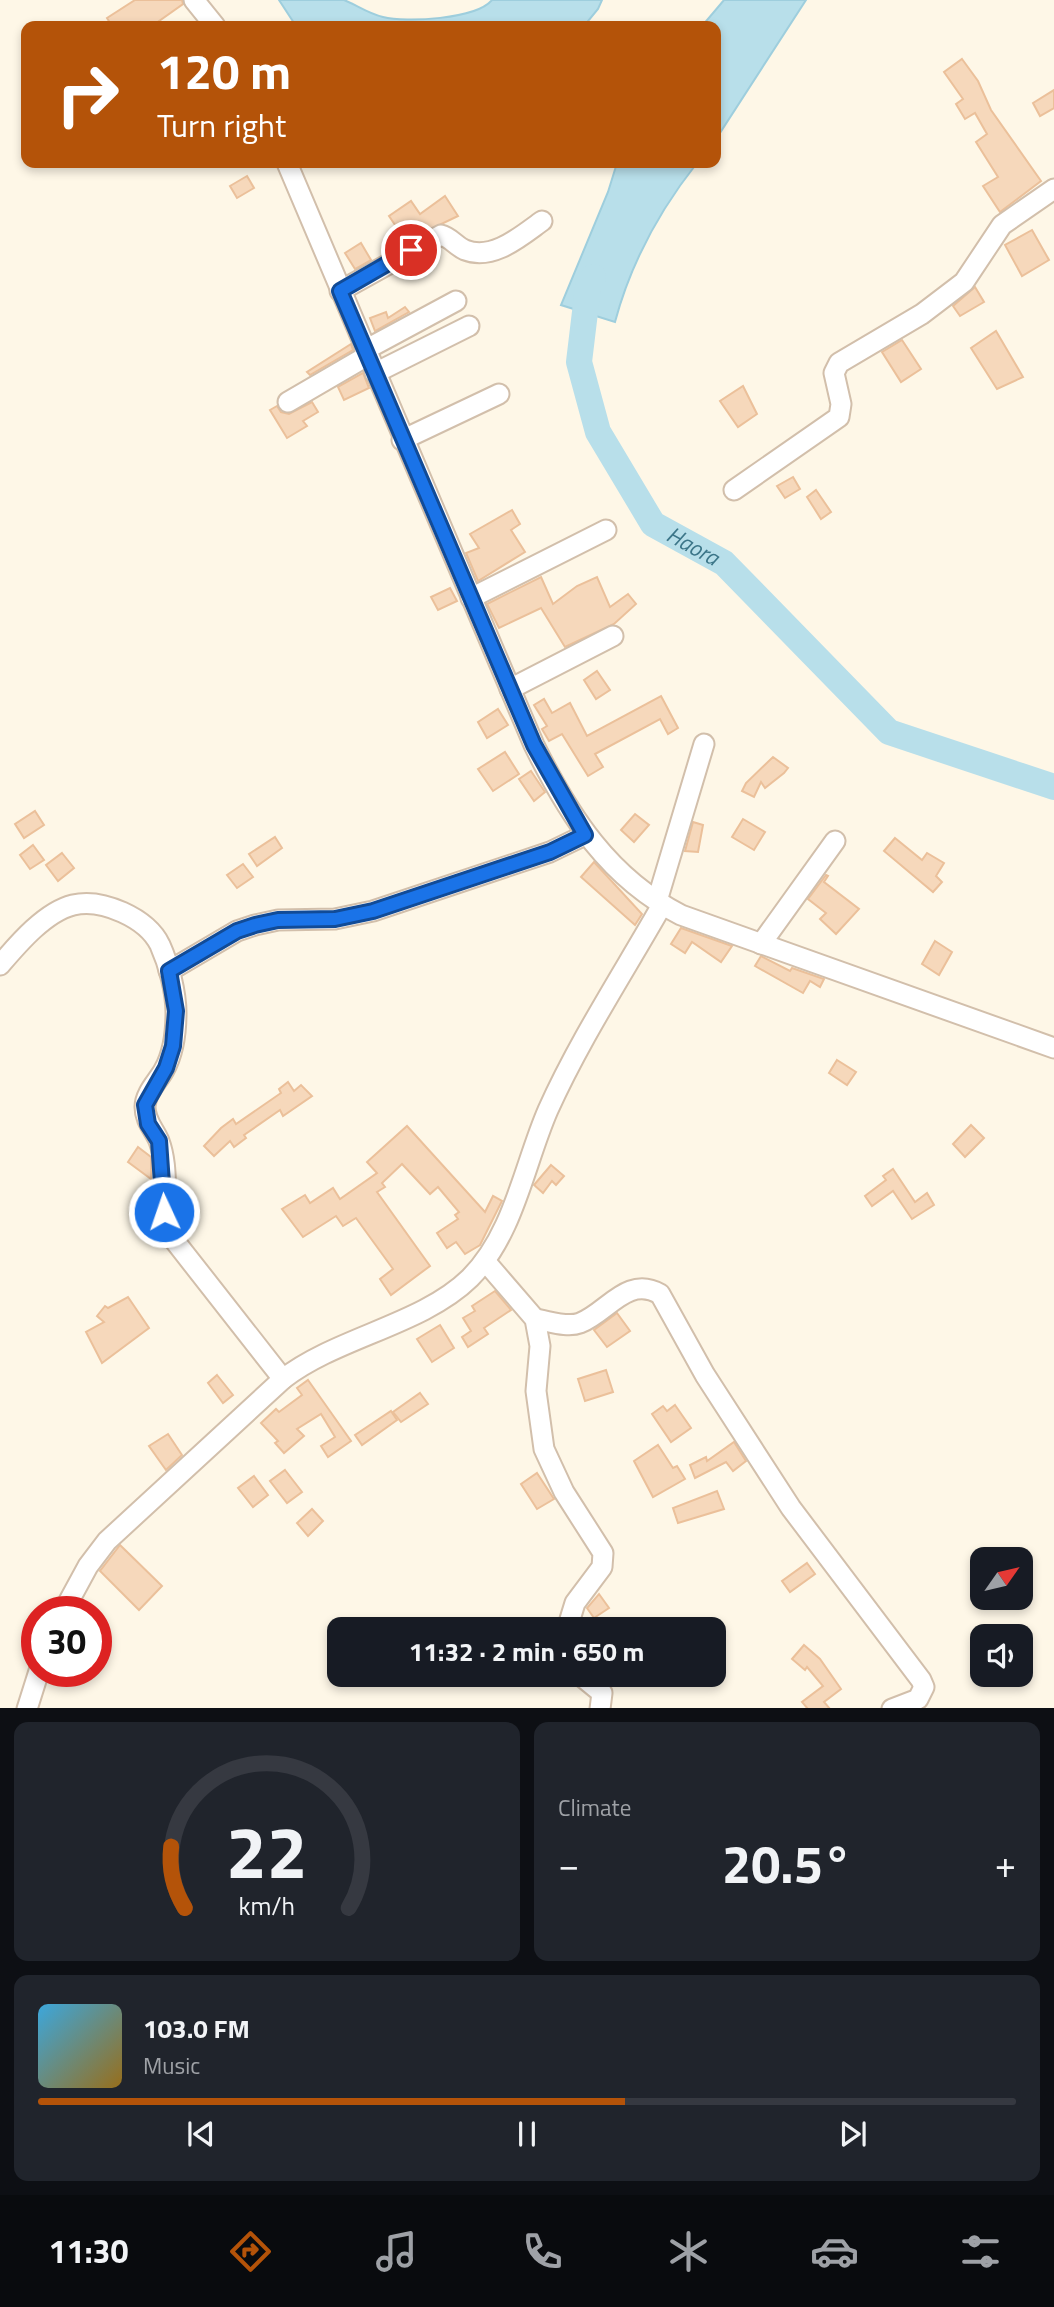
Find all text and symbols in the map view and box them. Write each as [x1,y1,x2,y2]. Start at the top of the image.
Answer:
text: 120 m [157,33,291,108]
icon: right [42,49,133,140]
text: Turn right [157,101,286,149]
pin [381,220,441,280]
icon: arrive [392,231,430,269]
water label: Haora [660,517,727,575]
position arrow [127,1175,201,1249]
north arrow [970,1547,1032,1610]
map controls [970,1547,1033,1687]
speed limit sign: 30 [21,1596,112,1687]
button: sound [970,1624,1033,1687]
text: 11:32 · 2 min · 650 m [409,1632,644,1671]
text: Climate [558,1790,631,1825]
text: 22 [226,1796,308,1906]
text: 20.5° [722,1824,852,1903]
text: − [558,1835,579,1893]
text: + [995,1835,1016,1893]
text: km/h [239,1886,295,1924]
text: 103.0 FM [143,2009,250,2048]
text: Music [143,2048,200,2083]
icon: previous [182,2115,220,2153]
icon: pause [508,2115,546,2153]
icon: next [834,2115,872,2153]
text: 11:30 [49,2227,128,2275]
icon: directions [226,2227,275,2276]
icon: music [372,2227,421,2276]
icon: phone [518,2227,567,2276]
icon: climate [664,2227,713,2276]
icon: car [810,2227,859,2276]
icon: filters [956,2227,1005,2276]

